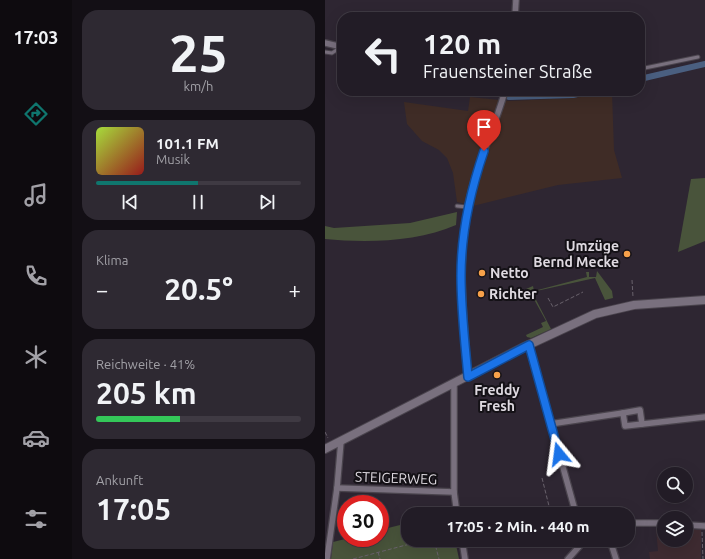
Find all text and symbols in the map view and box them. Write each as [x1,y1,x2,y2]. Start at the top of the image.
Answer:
text: 25 [169,24,228,82]
text: 17:03 [13,27,59,47]
icon: left [357,28,409,80]
text: 120 m [423,28,501,59]
text: Frauensteiner Straße [423,61,592,81]
text: km/h [183,79,214,93]
icon: directions [22,100,50,128]
pin [467,110,501,151]
icon: arrive [473,116,495,138]
text: 101.1 FM [156,135,219,152]
text: Musik [156,152,190,166]
icon: music [22,181,50,209]
icon: previous [119,191,141,213]
icon: pause [187,191,209,213]
icon: next [256,191,278,213]
place label: Umzüge Bernd Mecke [533,238,619,270]
marker: Umzüge Bernd Mecke [622,249,632,259]
text: Klima [96,253,128,267]
icon: phone [22,262,50,290]
place label: Netto [490,265,529,281]
marker: Netto [477,268,487,278]
text: 20.5° [164,272,233,306]
text: − [96,277,108,302]
text: + [289,277,301,302]
place label: Richter [489,286,537,302]
marker: Richter [476,289,486,299]
icon: climate [22,343,50,371]
text: Reichweite · 41% [96,357,195,371]
marker: Freddy Fresh [492,370,502,380]
text: 205 km [96,376,197,410]
place label: Freddy Fresh [474,382,520,414]
icon: car [22,424,50,452]
position arrow [538,433,580,475]
map controls [657,467,693,547]
button: search [657,467,693,503]
street label: STEIGERWEG [355,469,437,487]
text: Ankunft [96,473,143,487]
text: 17:05 [96,492,171,526]
speed limit sign: 30 [337,495,389,547]
icon: filters [22,505,50,533]
button: layers [657,511,693,547]
text: 17:05 · 2 Min. · 440 m [447,518,590,535]

